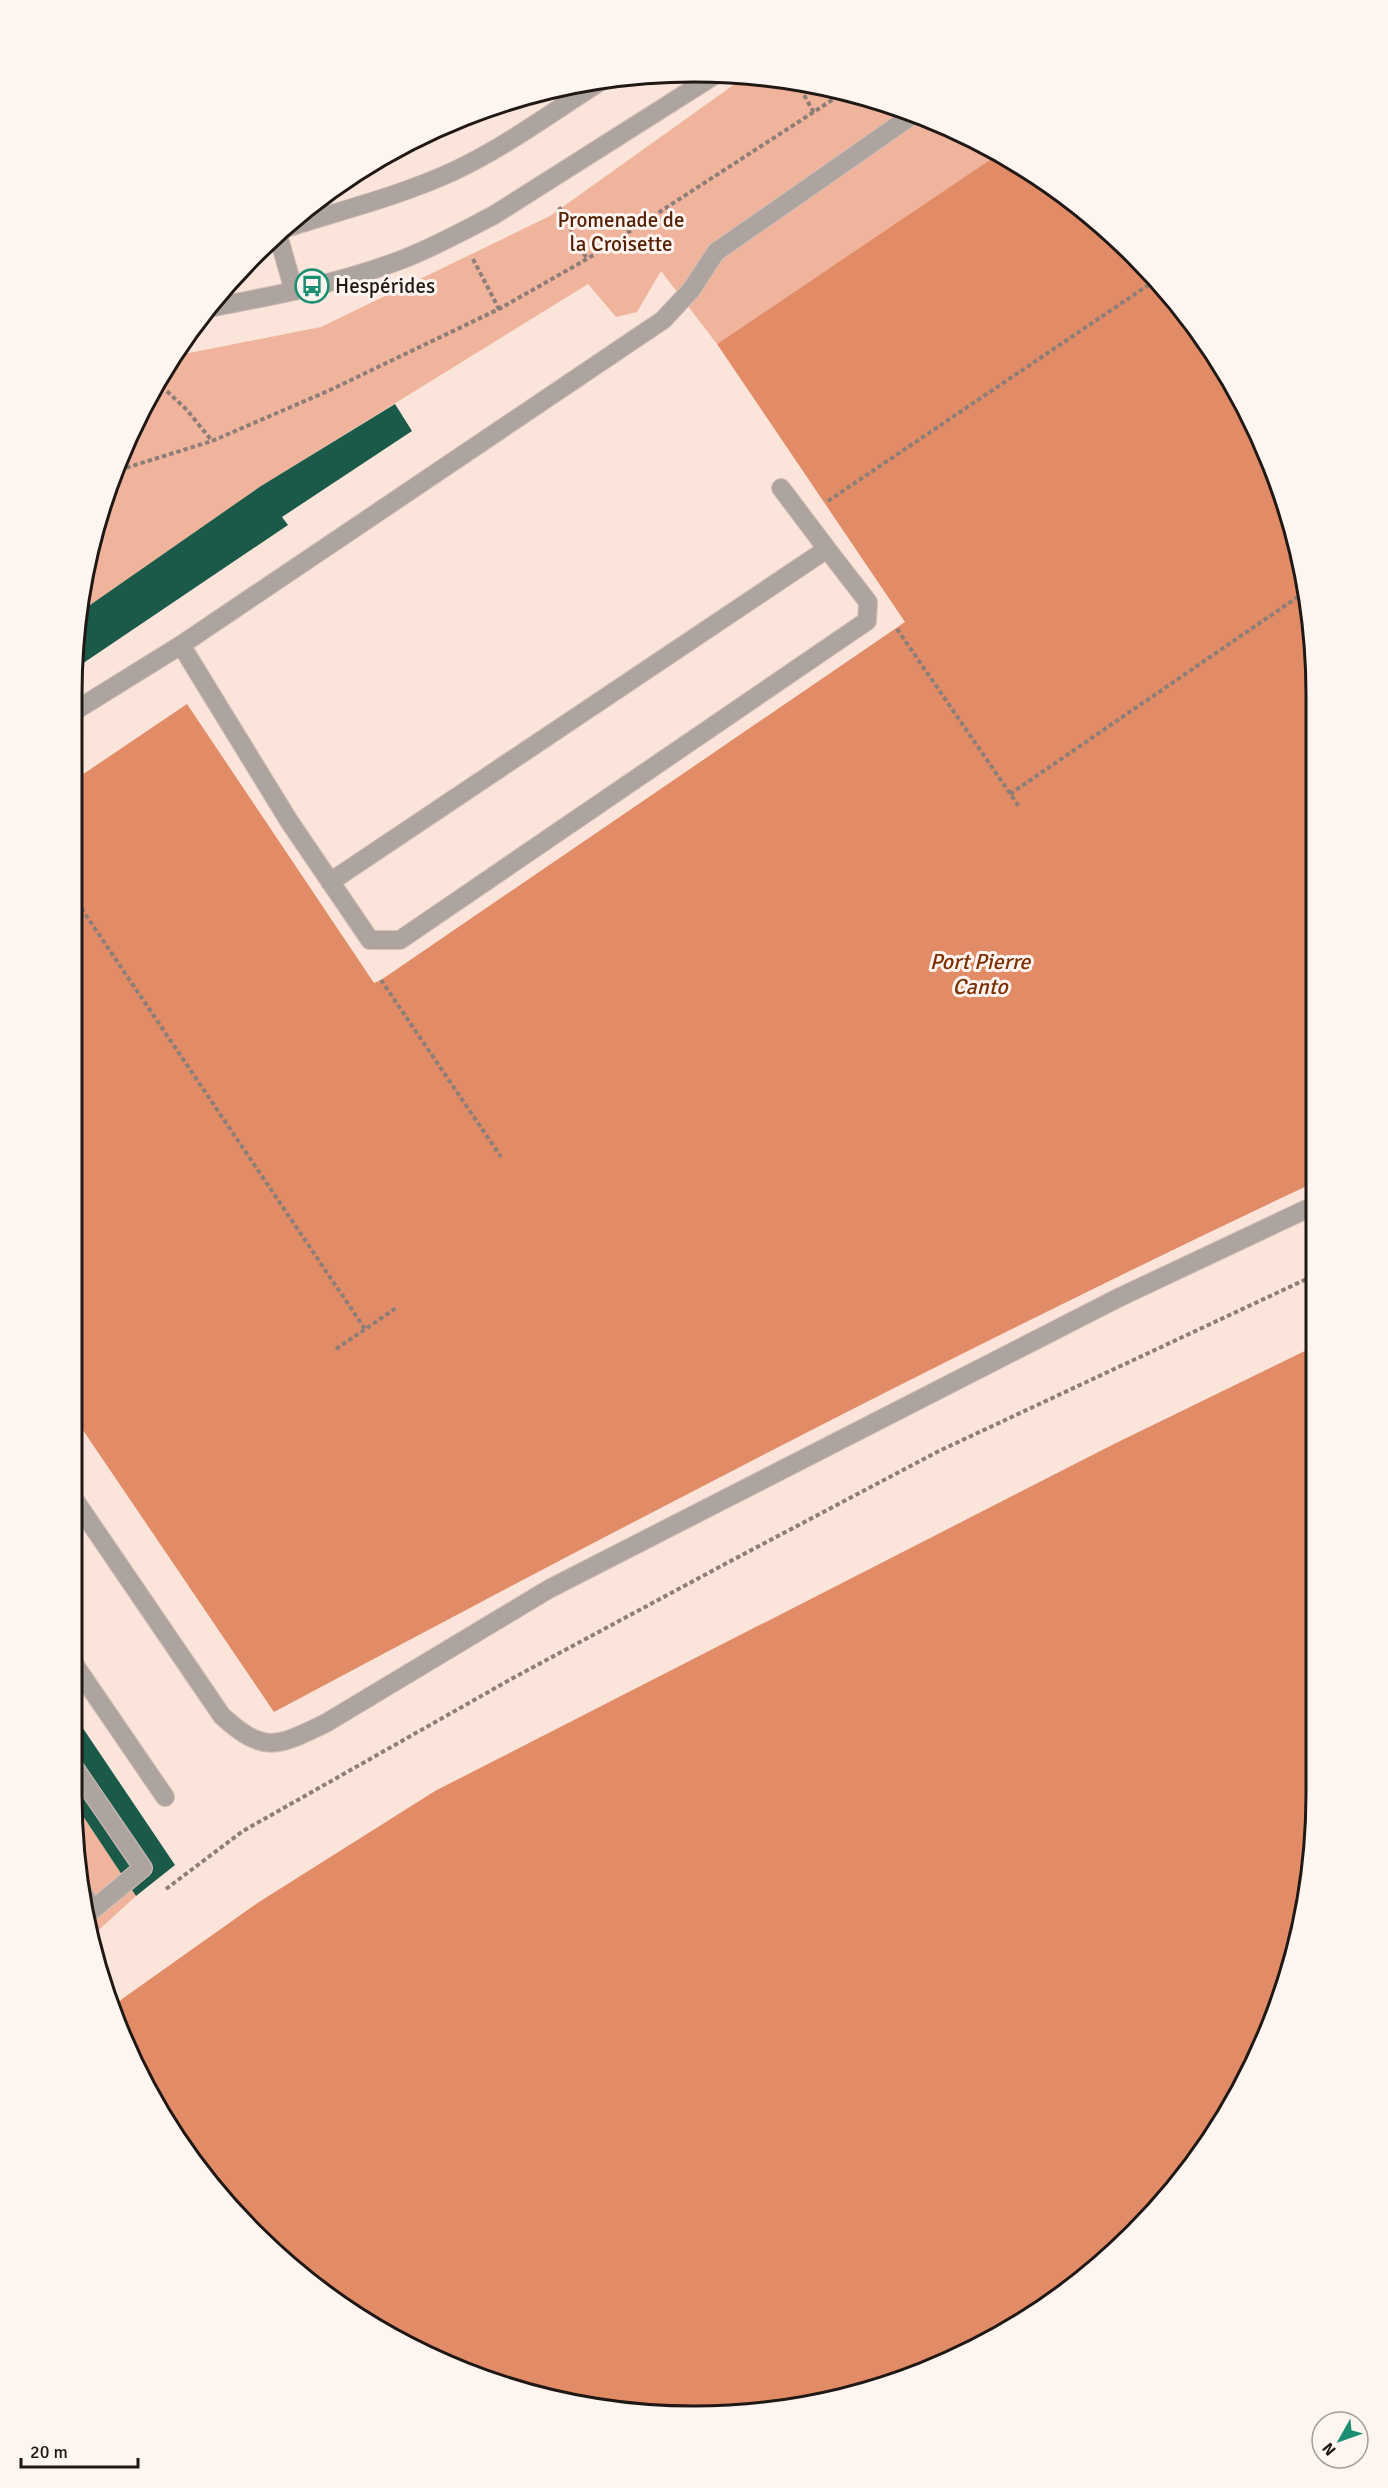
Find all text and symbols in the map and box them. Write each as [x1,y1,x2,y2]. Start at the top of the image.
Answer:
park label: Promenade de la Croisette [557,207,685,257]
bus stop icon: Hespérides [294,268,330,304]
place label: Hespérides [335,273,435,299]
water label: Port Pierre Canto [930,948,1031,1000]
north arrow [1310,2410,1370,2470]
scale bar [21,2431,138,2469]
text: N [1318,2438,1341,2460]
text: 20 m [30,2441,68,2463]

